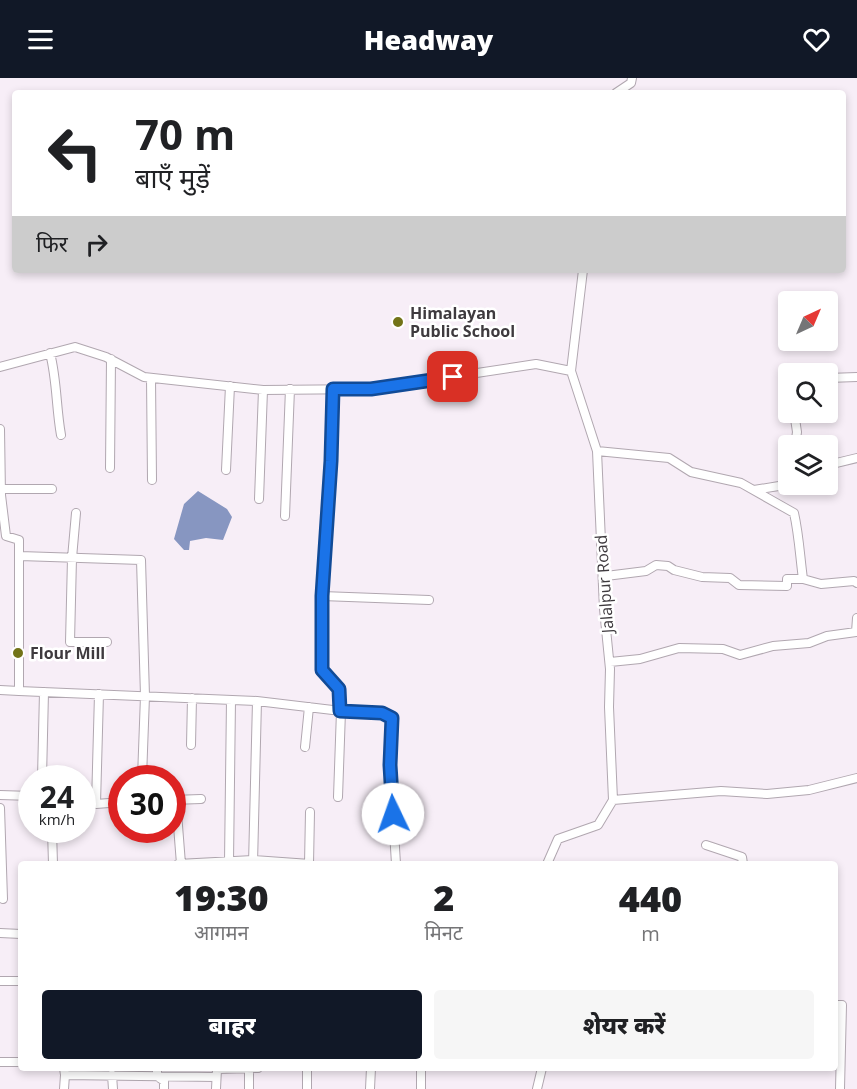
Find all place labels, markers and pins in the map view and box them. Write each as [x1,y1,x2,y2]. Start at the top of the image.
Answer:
place label: Himalayan Public School [410,302,515,342]
marker: Himalayan Public School [391,315,405,329]
pin [427,351,478,402]
place label: Flour Mill [30,642,105,664]
marker: Flour Mill [11,646,25,660]

